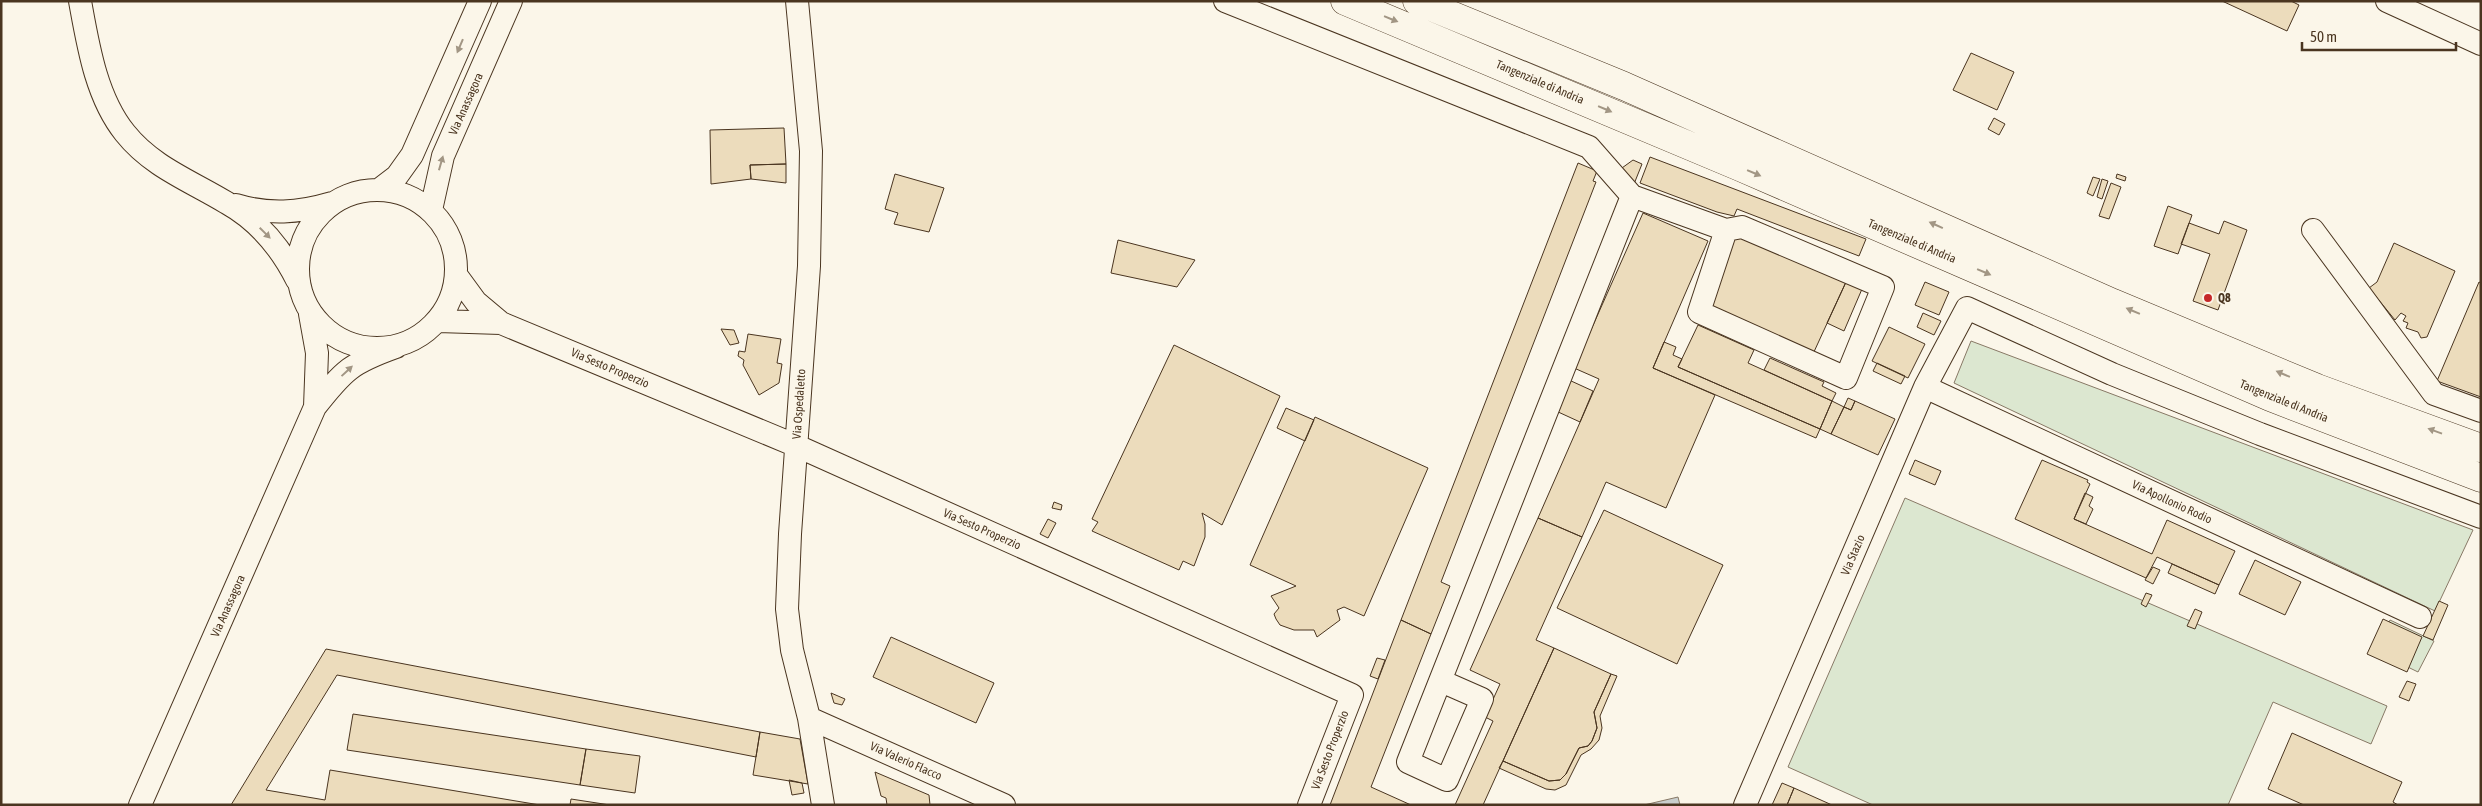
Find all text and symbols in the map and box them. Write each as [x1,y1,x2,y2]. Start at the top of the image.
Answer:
one-way arrow [1383,16,1398,23]
scale bar [2302,20,2456,52]
text: 50 m [2310,28,2337,45]
one-way arrow [456,39,464,53]
street label: Tangenziale di Andria [1494,57,1586,107]
street label: Via Anassagora [446,71,486,137]
one-way arrow [1598,106,1612,114]
one-way arrow [438,155,446,170]
one-way arrow [1747,169,1761,177]
street label: Tangenziale di Andria [1866,216,1958,266]
one-way arrow [1929,220,1943,228]
one-way arrow [259,227,271,239]
one-way arrow [1977,269,1991,277]
place label: Q8 [2218,291,2231,305]
marker: Q8 [2202,292,2214,304]
one-way arrow [2126,307,2140,315]
street label: Via Sesto Properzio [569,345,652,391]
one-way arrow [340,365,353,376]
street label: Via Ospedaletto [790,368,808,440]
one-way arrow [2275,370,2290,378]
street label: Tangenziale di Andria [2238,377,2330,425]
one-way arrow [2427,427,2442,435]
street label: Via Apollonio Rodio [2130,477,2215,527]
street label: Via Sesto Properzio [941,506,1023,553]
street label: Via Stazio [1838,532,1868,577]
street label: Via Anassagora [208,573,248,639]
street label: Via Sesto Properzio [1308,708,1352,792]
street label: Via Valerio Flacco [868,739,944,783]

